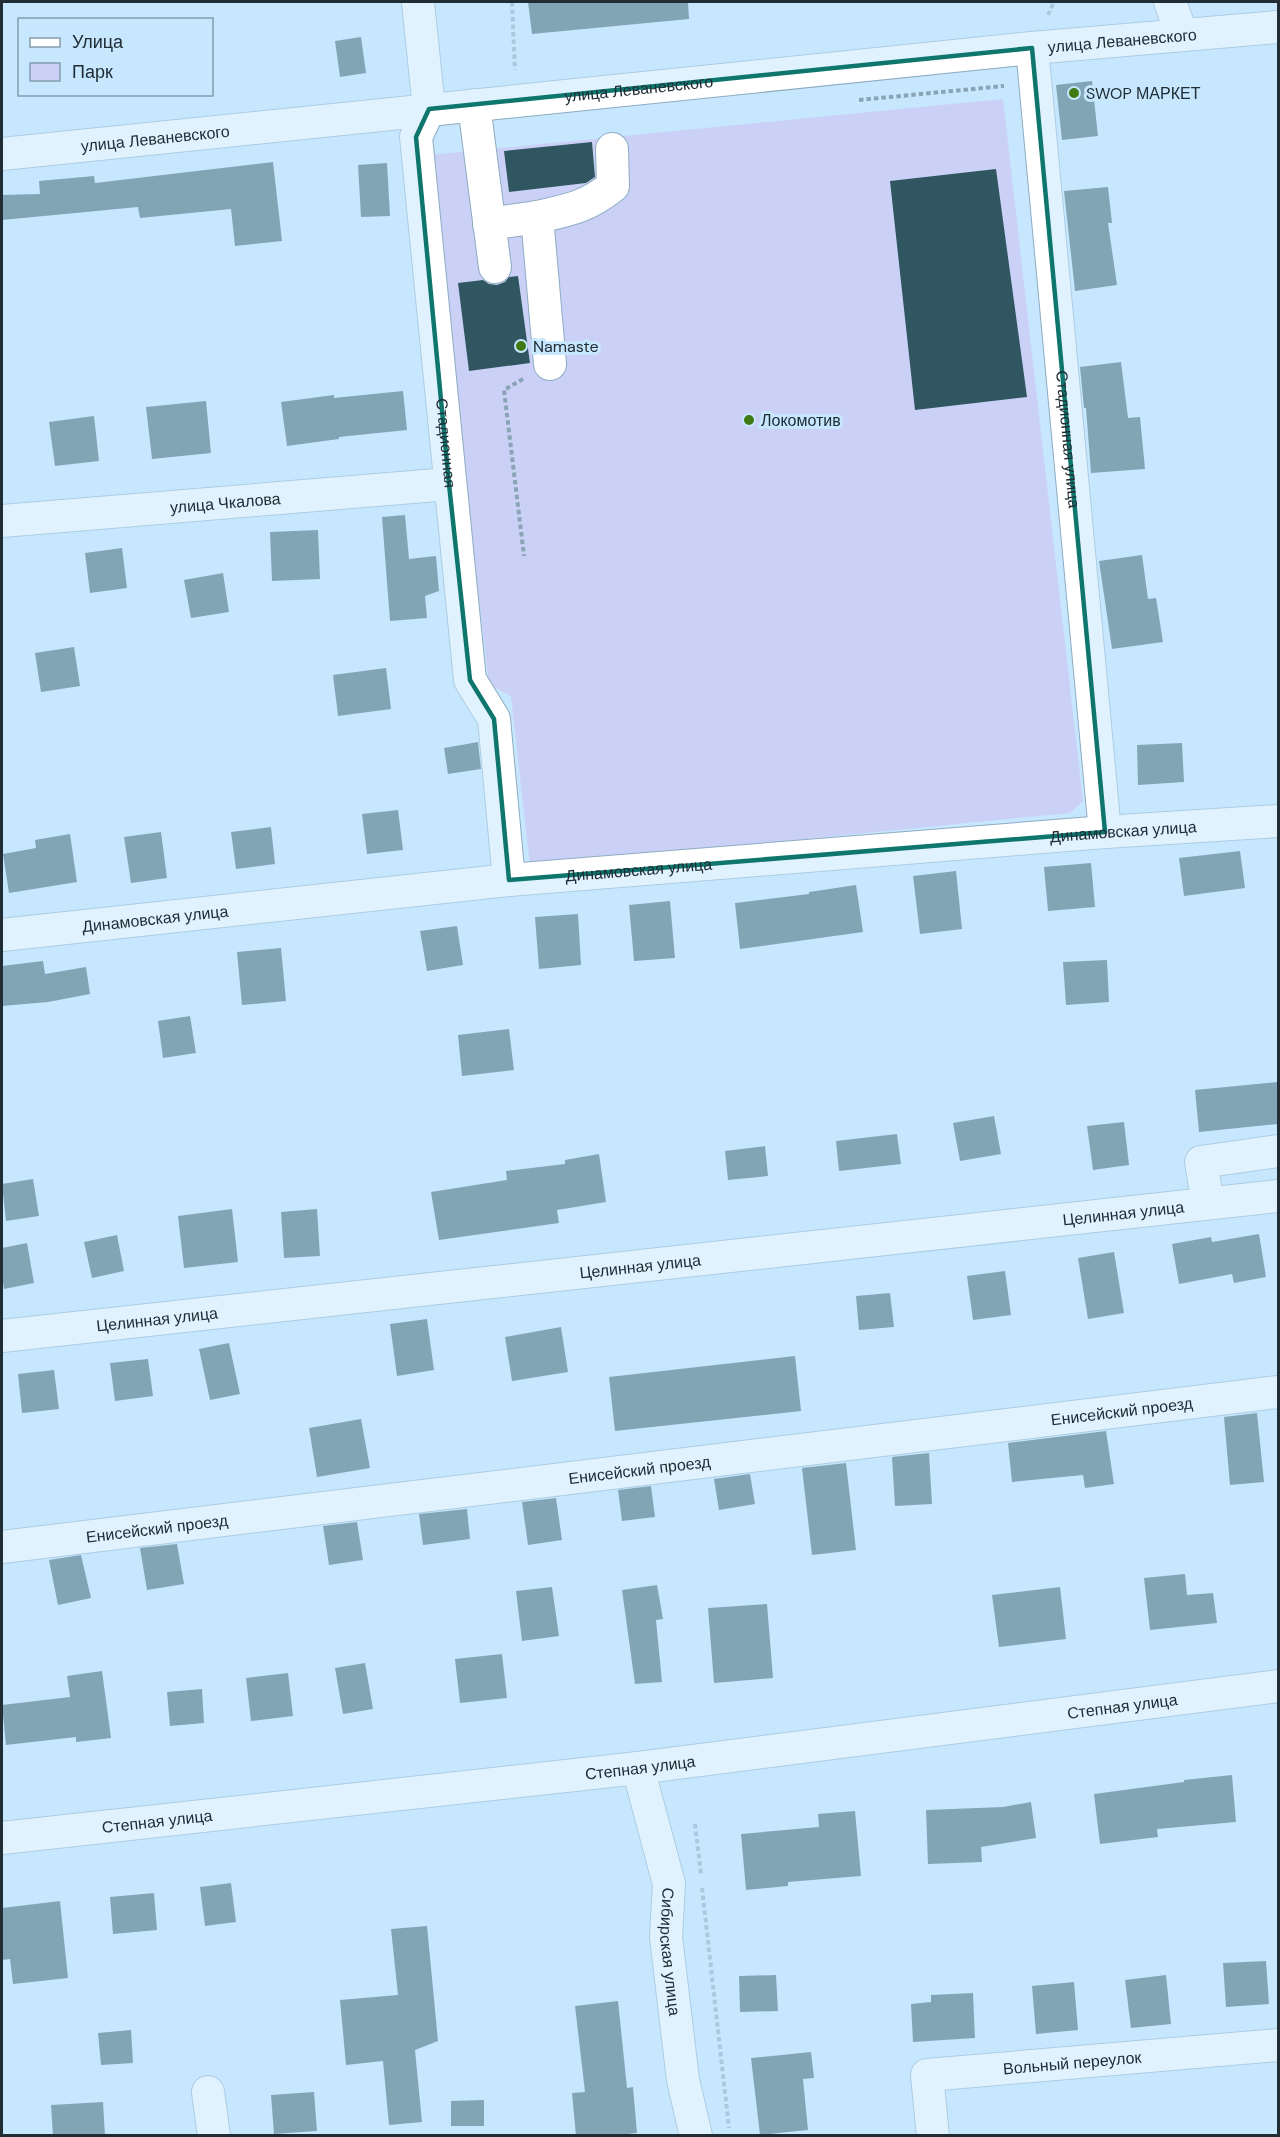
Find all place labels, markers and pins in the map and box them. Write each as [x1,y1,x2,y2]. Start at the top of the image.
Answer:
place label: SWOP МАРКЕТ [1086,83,1201,104]
marker: SWOP МАРКЕТ [1067,86,1081,100]
place label: Namaste [533,336,599,357]
marker: Namaste [514,339,528,353]
place label: Локомотив [761,410,841,431]
marker: Локомотив [742,413,756,427]

